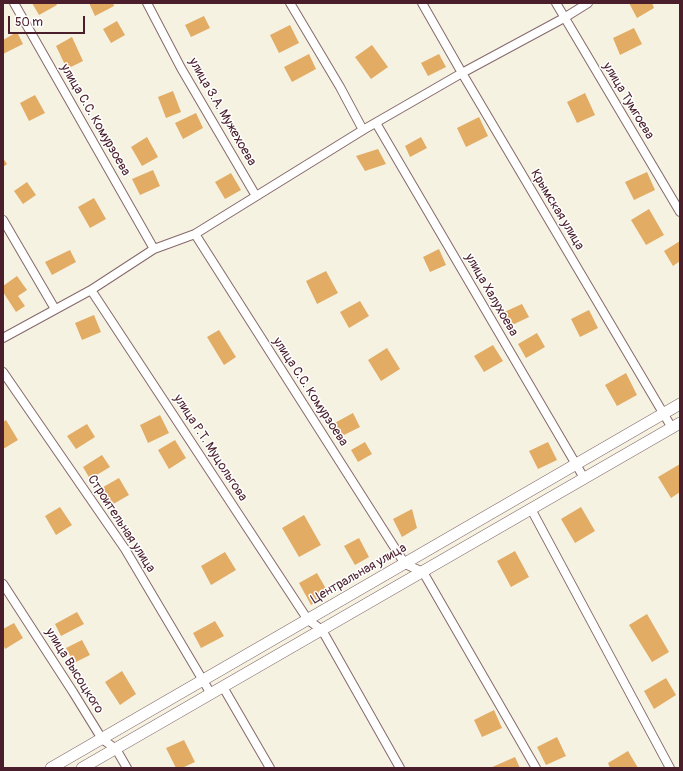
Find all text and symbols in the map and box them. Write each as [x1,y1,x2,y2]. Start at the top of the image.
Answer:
scale bar [10,8,87,34]
text: 50 m [15,15,43,30]
street label: улица З.А. Мужехоева [185,55,259,169]
street label: улица Тумгоева [599,60,657,142]
street label: улица С.С. Комурзоева [57,61,133,179]
street label: Крымская улица [527,167,587,253]
street label: улица Халухоева [461,251,521,339]
street label: улица С.С. Комурзоева [269,335,351,449]
street label: улица Р.Т. Муцольгова [170,392,250,504]
street label: Строительная улица [84,472,158,576]
street label: Центральная улица [309,540,409,608]
street label: улица Высоцкого [41,625,107,717]

